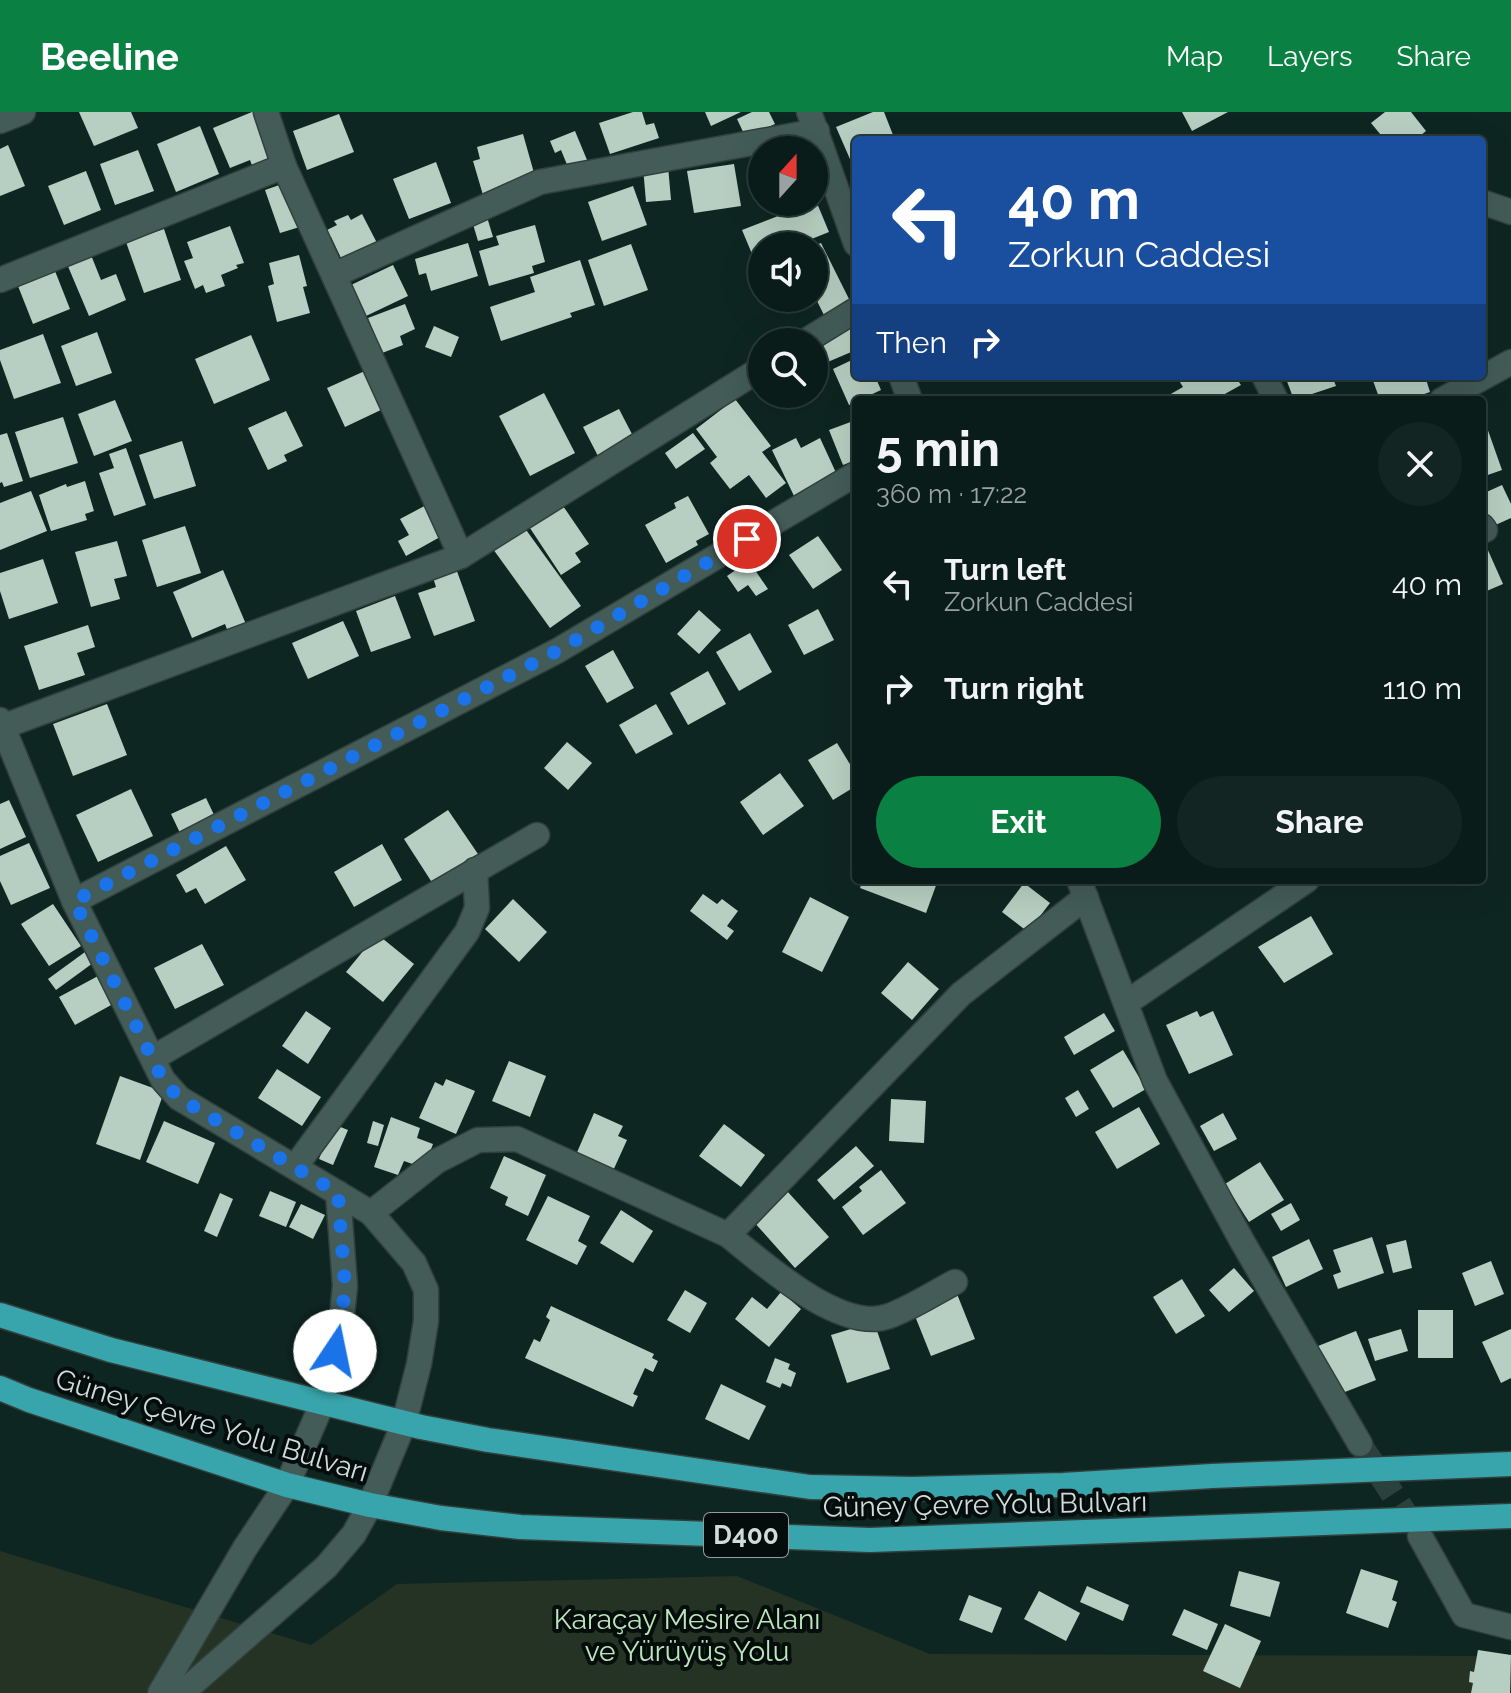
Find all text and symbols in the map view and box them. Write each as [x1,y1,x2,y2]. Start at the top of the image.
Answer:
text: Beeline [40,34,179,79]
text: Map [1166,40,1223,73]
text: Layers [1267,40,1353,73]
text: Share [1397,40,1471,73]
north arrow [748,136,828,216]
map controls [748,136,828,408]
text: 40 m [1008,166,1140,232]
icon: left [876,168,980,272]
button: sound [748,232,828,312]
text: Zorkun Caddesi [1008,233,1270,275]
icon: right [963,320,1007,364]
text: Then [876,325,947,360]
button: search [748,328,828,408]
text: 5 min [876,421,1000,477]
button: close [1378,422,1462,506]
text: 360 m · 17:22 [876,479,1027,509]
pin [713,505,781,573]
icon: arrive [725,517,769,561]
text: Turn left [944,552,1066,587]
icon: left [876,562,920,606]
text: 40 m [1392,567,1462,602]
text: Zorkun Caddesi [944,587,1133,617]
icon: right [876,666,920,710]
text: Turn right [944,671,1084,706]
text: 110 m [1383,671,1462,706]
button: Exit [876,776,1161,868]
button: Share [1177,776,1462,868]
position arrow [293,1309,377,1393]
street label: Güney Çevre Yolu Bulvarı [52,1362,372,1489]
street label: Güney Çevre Yolu Bulvarı [822,1485,1148,1524]
road number: D400 [704,1513,788,1557]
park label: Karaçay Mesire Alanı ve Yürüyüş Yolu [554,1603,820,1668]

